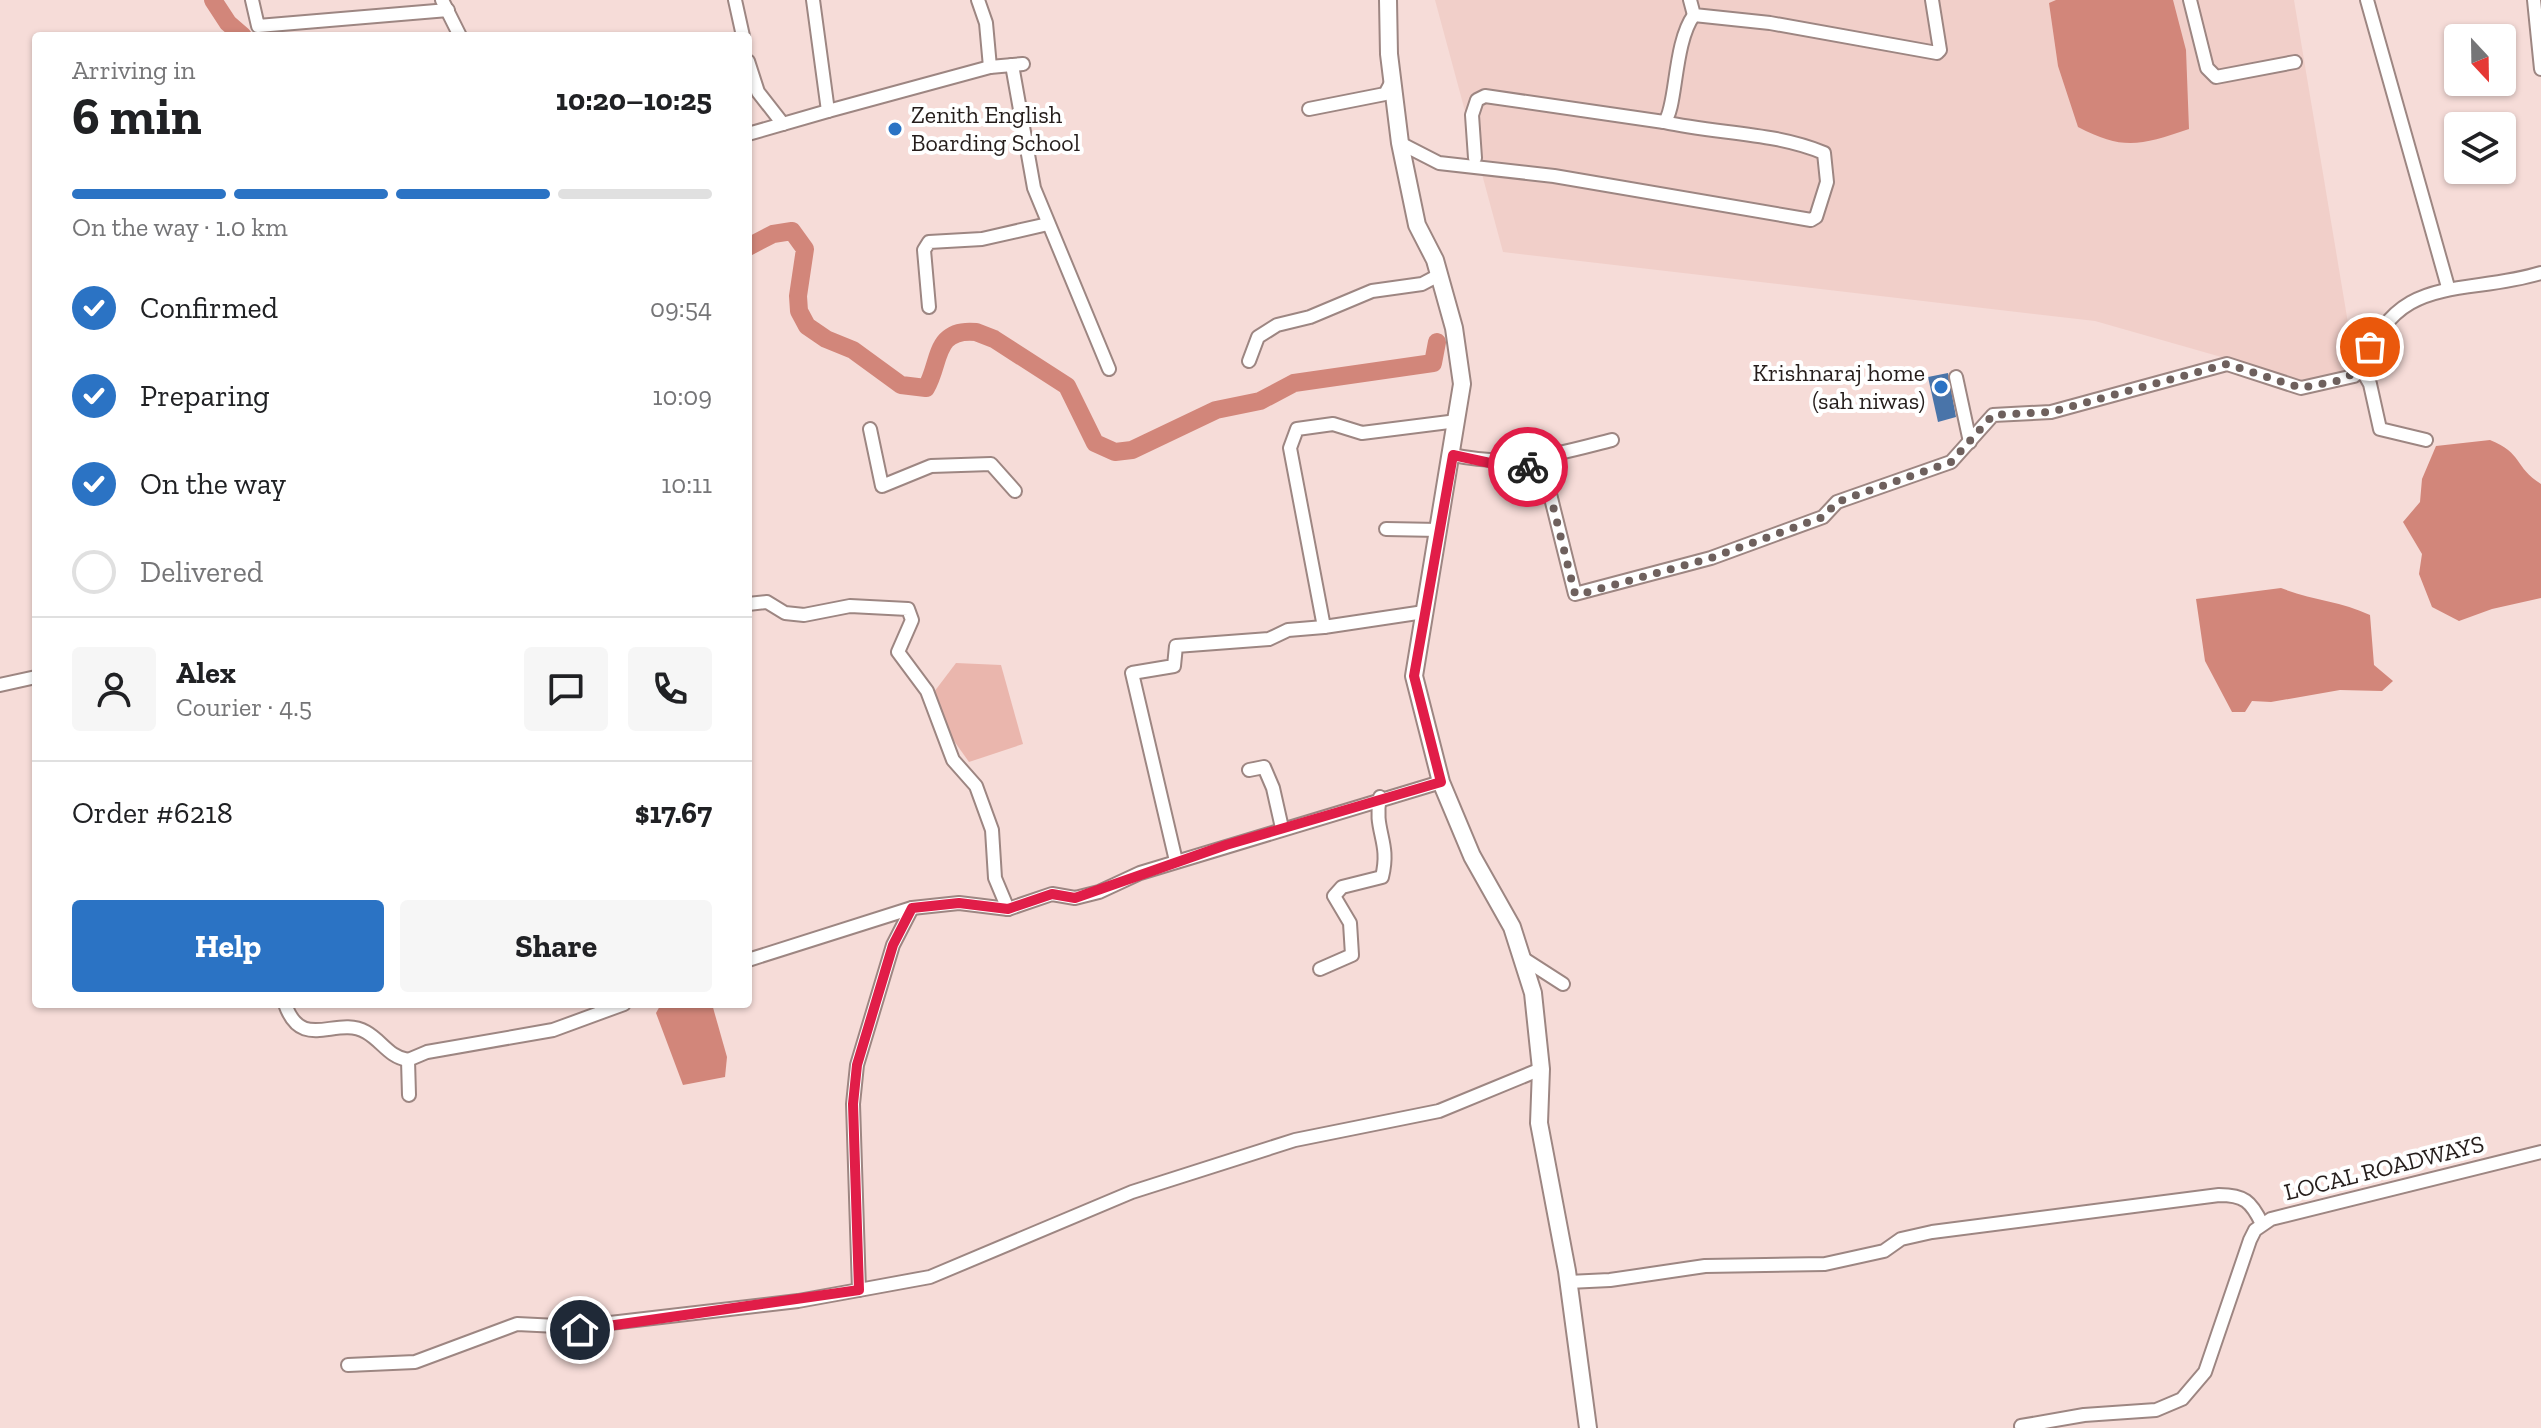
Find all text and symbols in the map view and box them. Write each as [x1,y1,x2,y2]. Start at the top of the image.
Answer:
north arrow [2444,24,2516,96]
map controls [2444,24,2516,184]
text: Arriving in [72,54,195,86]
text: 10:20–10:25 [556,82,712,118]
text: 6 min [72,85,202,147]
place label: Zenith English Boarding School [911,100,1080,157]
button: layers [2444,112,2516,184]
marker: Zenith English Boarding School [886,120,904,138]
text: On the way · 1.0 km [72,211,288,243]
icon: check [72,286,116,330]
text: Confirmed [140,290,278,326]
text: 09:54 [650,292,712,324]
pin [2336,313,2404,381]
icon: bag [2348,325,2392,369]
place label: Krishnaraj home (sah niwas) [1753,358,1925,415]
icon: check [72,374,116,418]
text: Preparing [140,378,270,414]
marker: Krishnaraj home (sah niwas) [1932,378,1950,396]
text: 10:09 [652,380,712,412]
courier [1488,427,1568,507]
icon: bike [1506,445,1550,489]
icon: check [72,462,116,506]
text: On the way [140,466,286,502]
text: 10:11 [661,468,712,500]
text: Delivered [140,554,263,590]
button: person [72,647,156,731]
button: chat [524,647,608,731]
button: phone [628,647,712,731]
text: Alex [176,655,236,691]
text: Courier · 4.5 [176,691,312,723]
text: Order #6218 [72,795,233,831]
text: $17.67 [635,795,712,831]
button: Help [72,900,384,992]
button: Share [400,900,712,992]
street label: LOCAL ROADWAYS [2281,1129,2487,1206]
pin [546,1296,614,1364]
icon: home [558,1308,602,1352]

